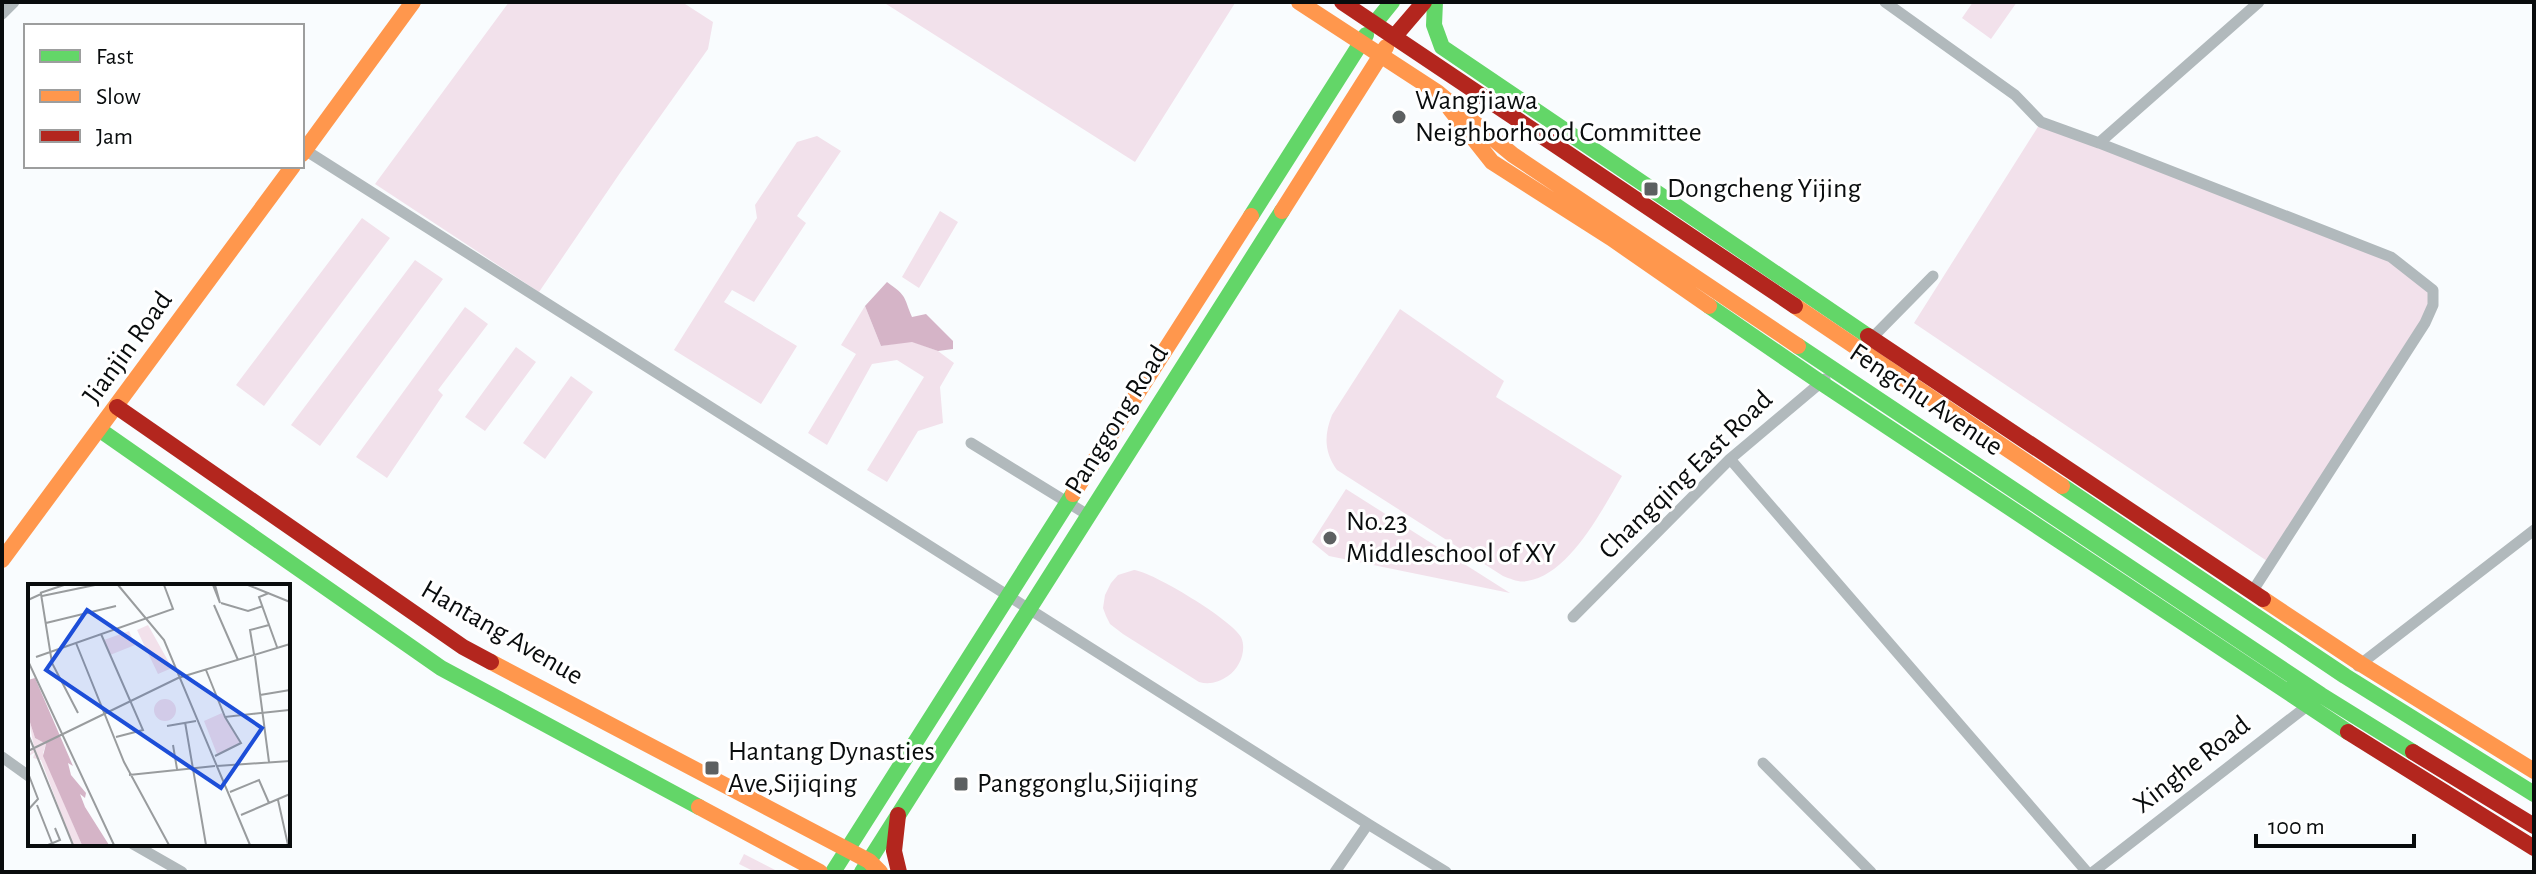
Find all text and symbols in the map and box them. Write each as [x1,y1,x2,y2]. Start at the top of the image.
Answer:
legend [24,24,304,168]
text: Fast [96,45,134,69]
text: Slow [96,85,141,109]
place label: Wangjiawa Neighborhood Committee [1415,87,1702,147]
marker: Wangjiawa Neighborhood Committee [1390,108,1408,126]
text: Jam [96,125,133,149]
place label: Dongcheng Yijing [1667,175,1862,203]
marker: Dongcheng Yijing [1642,180,1660,198]
street label: Jianjin Road [78,287,178,409]
street label: Fengchu Avenue [1844,339,2008,461]
street label: Panggong Road [1060,340,1174,500]
street label: Changqing East Road [1594,385,1778,565]
place label: No.23 Middleschool of XY [1346,508,1556,568]
marker: No.23 Middleschool of XY [1321,529,1339,547]
street label: Hantang Avenue [416,575,588,691]
inset map [28,584,290,846]
street label: Xinghe Road [2129,711,2255,819]
place label: Hantang Dynasties Ave,Sijiqing [728,738,935,798]
marker: Hantang Dynasties Ave,Sijiqing [703,759,721,777]
place label: Panggonglu,Sijiqing [977,770,1198,798]
marker: Panggonglu,Sijiqing [952,775,970,793]
scale bar [2256,798,2414,848]
text: 100 m [2268,815,2325,839]

